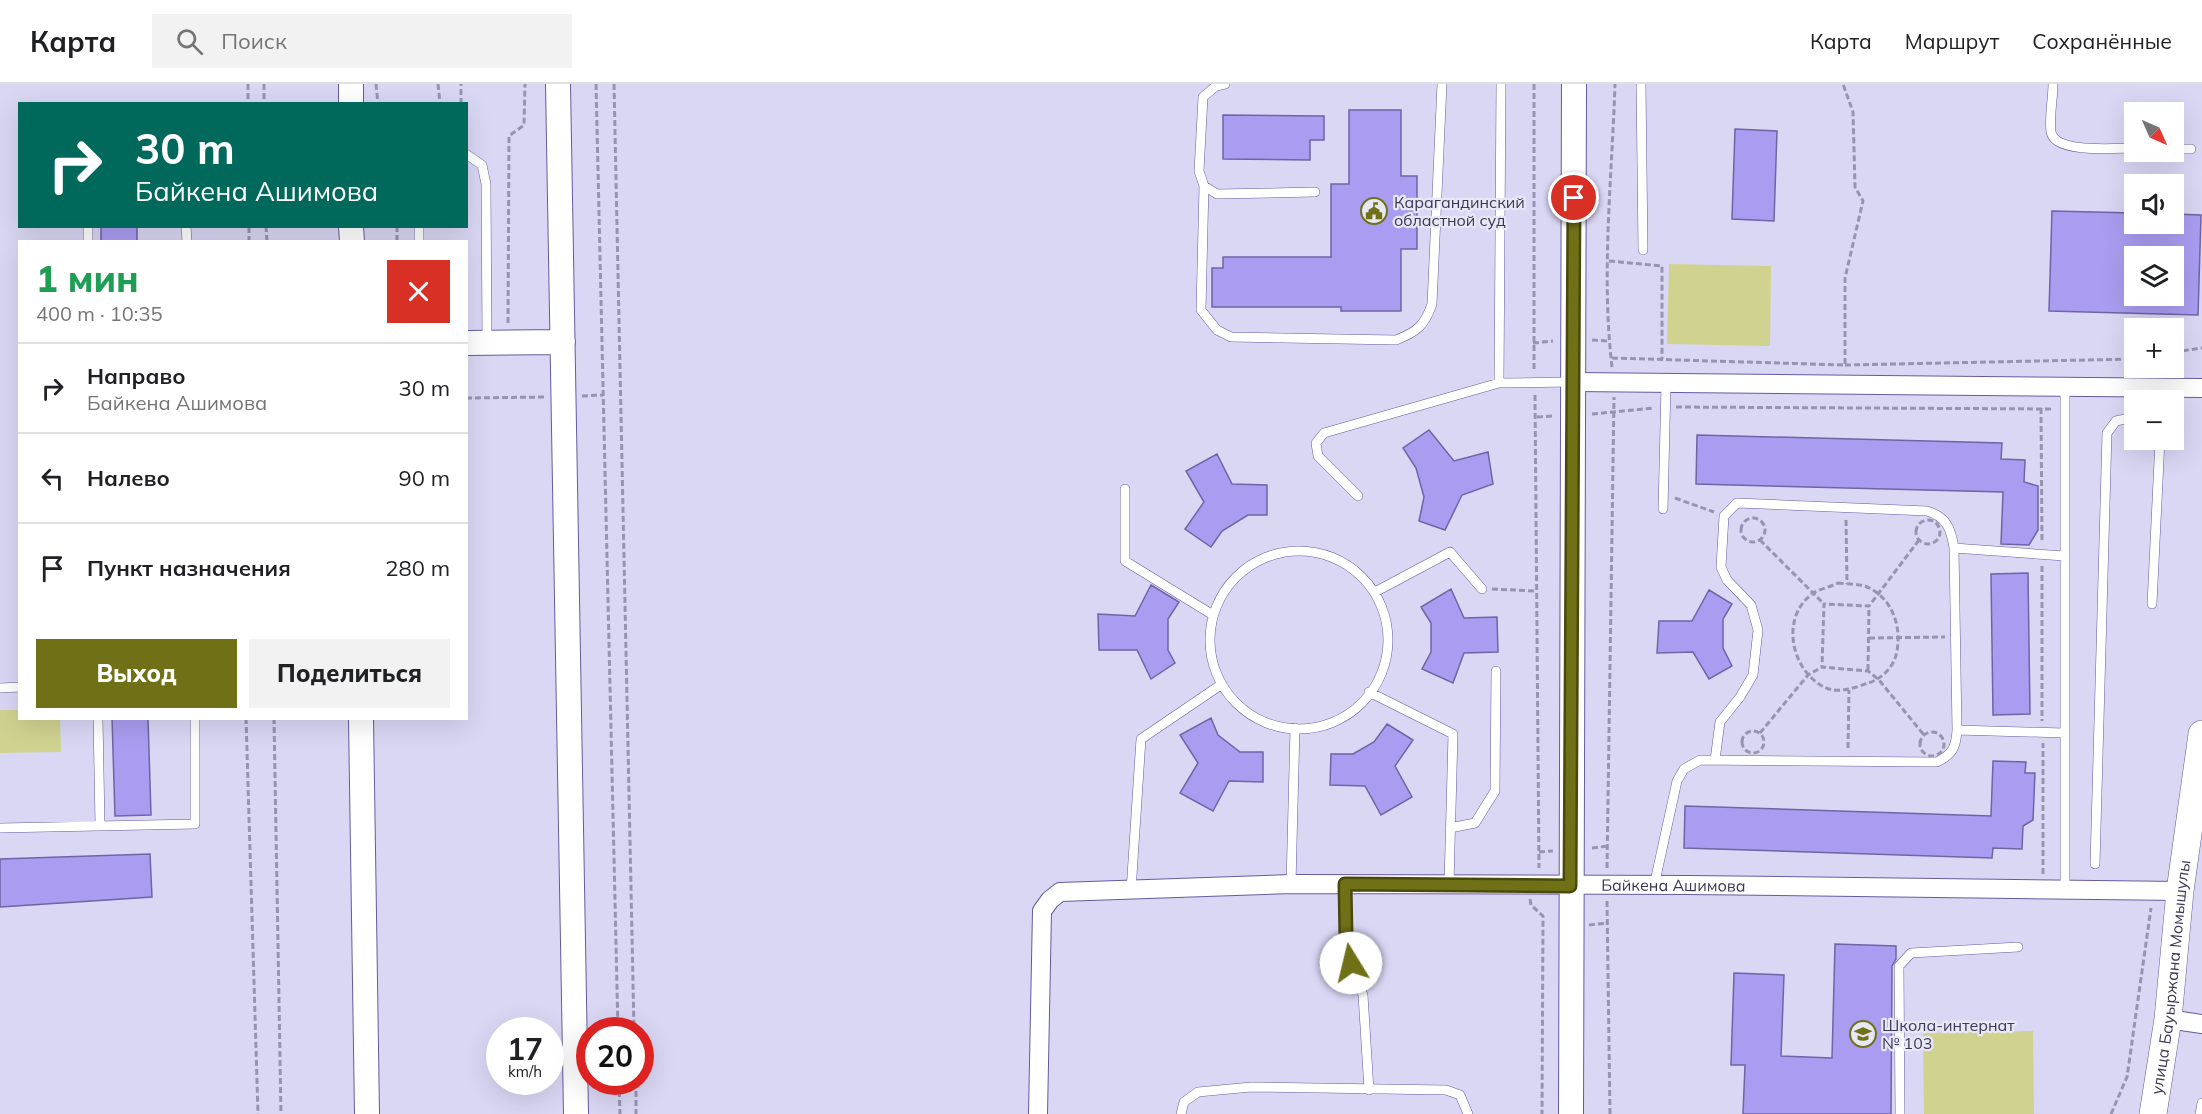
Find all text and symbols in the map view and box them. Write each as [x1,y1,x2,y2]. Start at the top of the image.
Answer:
search box [152,14,572,68]
text: Карта [30,24,116,59]
icon: search [173,25,206,58]
text: Поиск [221,27,287,55]
text: Карта [1810,28,1872,54]
text: Маршрут [1905,28,1999,54]
text: Сохранённые [2032,28,2172,54]
north arrow [2124,102,2184,162]
map controls [2124,102,2184,450]
text: 30 m [135,122,235,175]
icon: right [36,126,114,204]
pin [1548,172,1599,223]
text: Байкена Ашимова [135,174,378,208]
button: sound [2124,174,2184,234]
icon: arrive [1557,181,1590,214]
place label: Карагандинский областной суд [1394,192,1525,230]
public building icon: Карагандинский областной суд [1359,196,1389,226]
button: layers [2124,246,2184,306]
text: 1 мин [36,256,139,301]
button: close [387,260,450,323]
text: 400 m · 10:35 [36,301,162,326]
button: + [2124,318,2184,378]
text: Направо [87,362,185,390]
icon: right [36,372,69,405]
text: 30 m [399,374,450,402]
text: Байкена Ашимова [87,390,267,415]
button: − [2124,390,2184,450]
icon: left [36,462,69,495]
text: Налево [87,464,170,492]
text: 90 m [399,464,450,492]
icon: arrive [36,552,69,585]
text: Пункт назначения [87,554,291,582]
text: 280 m [385,554,450,582]
button: Выход [36,639,237,708]
button: Поделиться [249,639,450,708]
street label: улица Бауыржана Момышулы [2146,858,2194,1096]
street label: Байкена Ашимова [1601,875,1746,896]
position arrow [1319,931,1383,995]
place label: Школа-интернат № 103 [1882,1015,2015,1053]
speed limit sign: 20 [576,1017,654,1095]
school or university icon: Школа-интернат № 103 [1848,1019,1878,1049]
text: 17 [507,1030,543,1068]
text: km/h [508,1062,542,1081]

